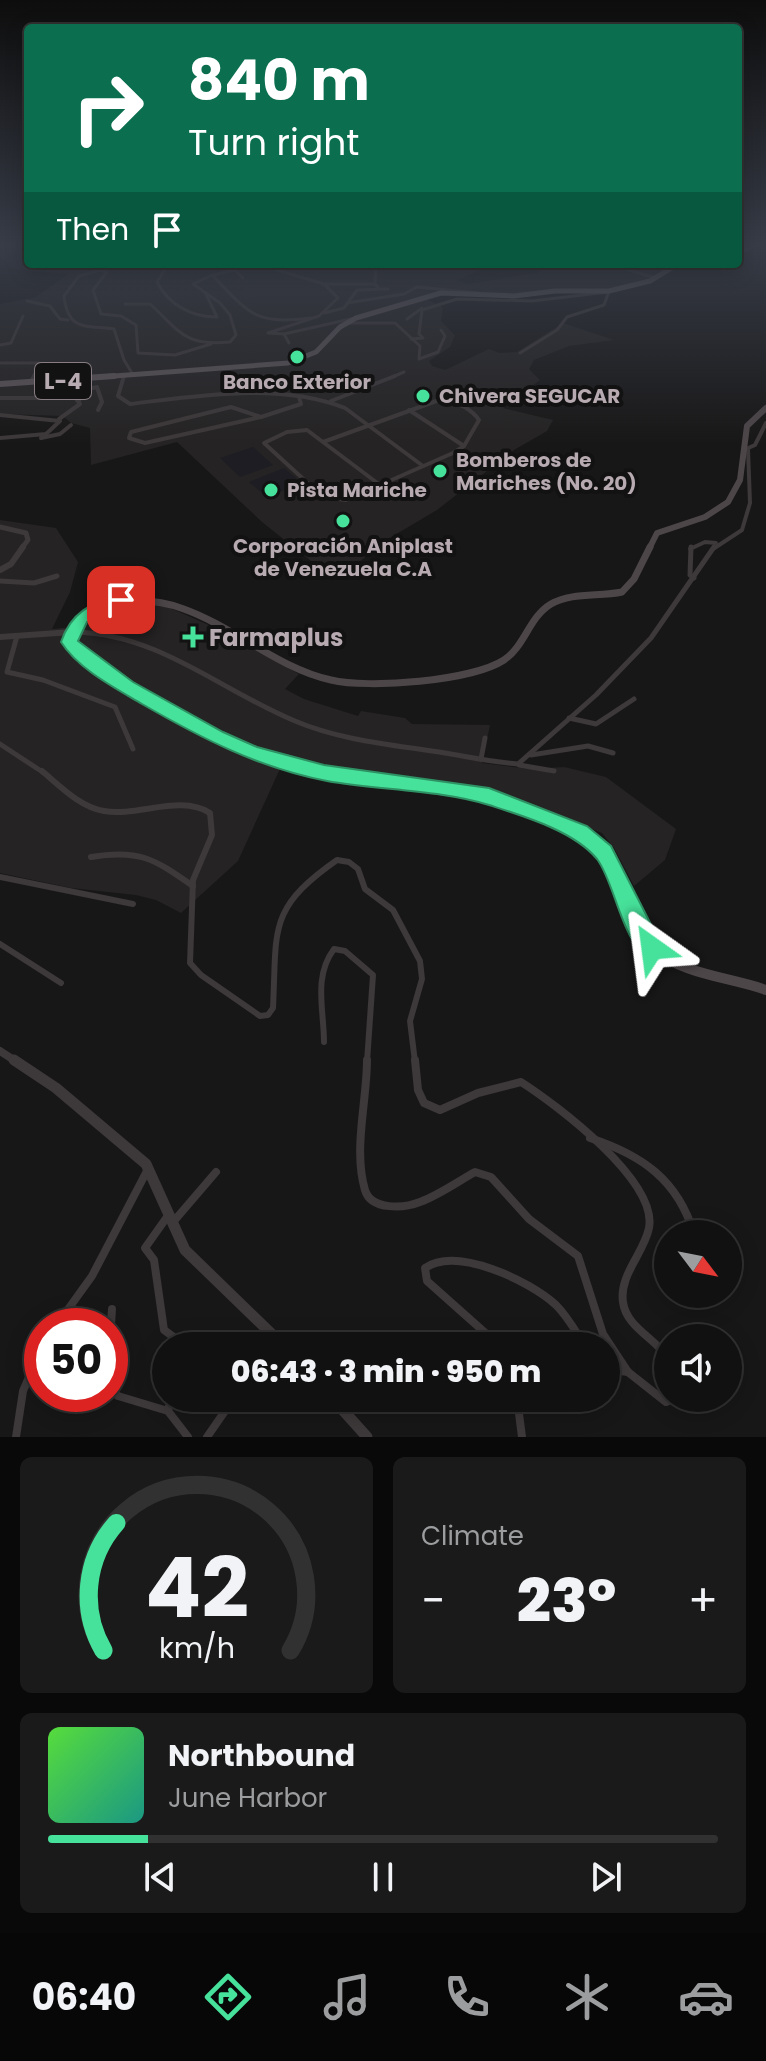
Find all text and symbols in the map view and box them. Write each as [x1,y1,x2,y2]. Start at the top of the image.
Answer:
text: 840 m [188,41,370,120]
icon: right [56,56,160,160]
text: Turn right [188,117,359,168]
text: Then [56,208,129,251]
icon: arrive [145,208,189,252]
marker: Banco Exterior [288,348,306,366]
road number: L-4 [35,363,91,399]
place label: Banco Exterior [223,368,371,396]
place label: Chivera SEGUCAR [439,382,620,410]
marker: Chivera SEGUCAR [414,387,432,405]
place label: Bomberos de Mariches (No. 20) [456,446,637,497]
marker: Bomberos de Mariches (No. 20) [431,462,449,480]
place label: Pista Mariche [287,476,427,504]
marker: Pista Mariche [262,481,280,499]
marker: Corporación Aniplast de Venezuela C.A [334,512,352,530]
place label: Corporación Aniplast de Venezuela C.A [233,532,453,583]
pin [87,566,155,634]
icon: arrive [99,578,143,622]
place label: Farmaplus [209,621,343,654]
marker: Farmaplus [184,628,202,646]
position arrow [610,906,694,990]
north arrow [654,1220,742,1308]
map controls [654,1220,742,1412]
speed limit sign: 50 [24,1308,128,1412]
button: sound [654,1324,742,1412]
text: 06:43 · 3 min · 950 m [231,1350,541,1393]
text: Climate [421,1518,524,1554]
text: 42 [145,1530,248,1646]
text: 23° [517,1559,616,1643]
text: − [421,1570,445,1631]
text: + [688,1570,718,1631]
text: km/h [158,1628,235,1668]
text: Northbound [168,1734,355,1777]
text: June Harbor [168,1780,327,1816]
icon: previous [138,1855,182,1899]
icon: pause [361,1855,405,1899]
icon: next [584,1855,628,1899]
icon: directions [200,1969,256,2025]
icon: music [319,1969,375,2025]
icon: phone [439,1969,495,2025]
icon: climate [559,1969,615,2025]
icon: car [678,1969,734,2025]
text: 06:40 [32,1972,136,2023]

